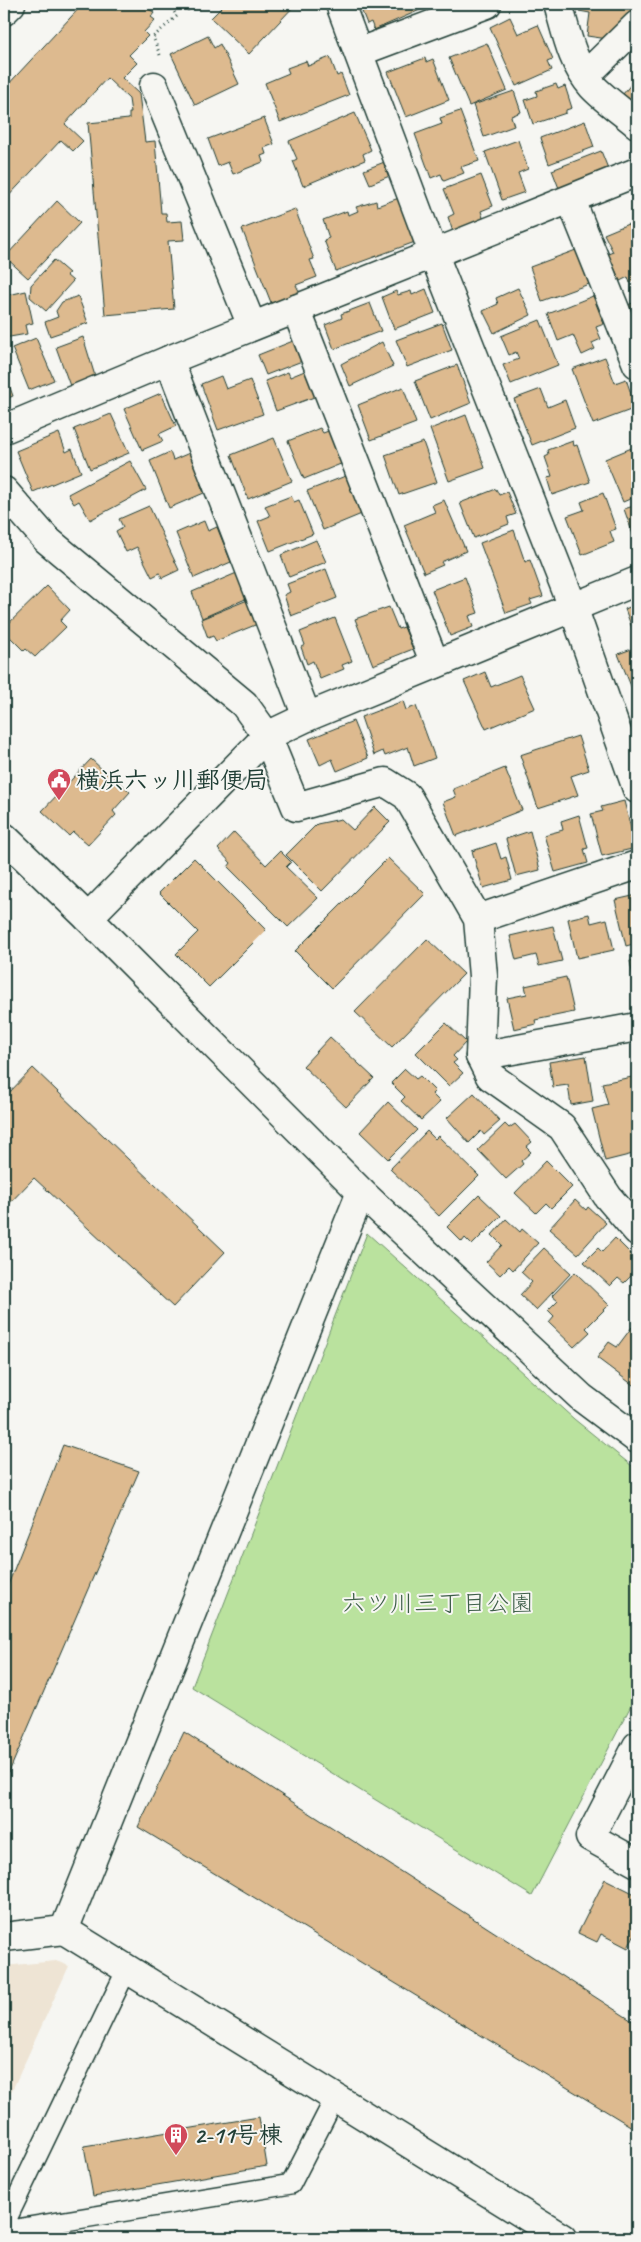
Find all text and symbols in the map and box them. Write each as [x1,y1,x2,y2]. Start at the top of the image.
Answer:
place label: 横浜六ッ川郵便局 [76,765,268,795]
public building icon: 横浜六ッ川郵便局 [46,767,72,801]
park label: 六ツ川三丁目公園 [342,1588,534,1618]
place label: 2-11号棟 [194,2120,283,2150]
building icon: 2-11号棟 [163,2122,189,2156]

